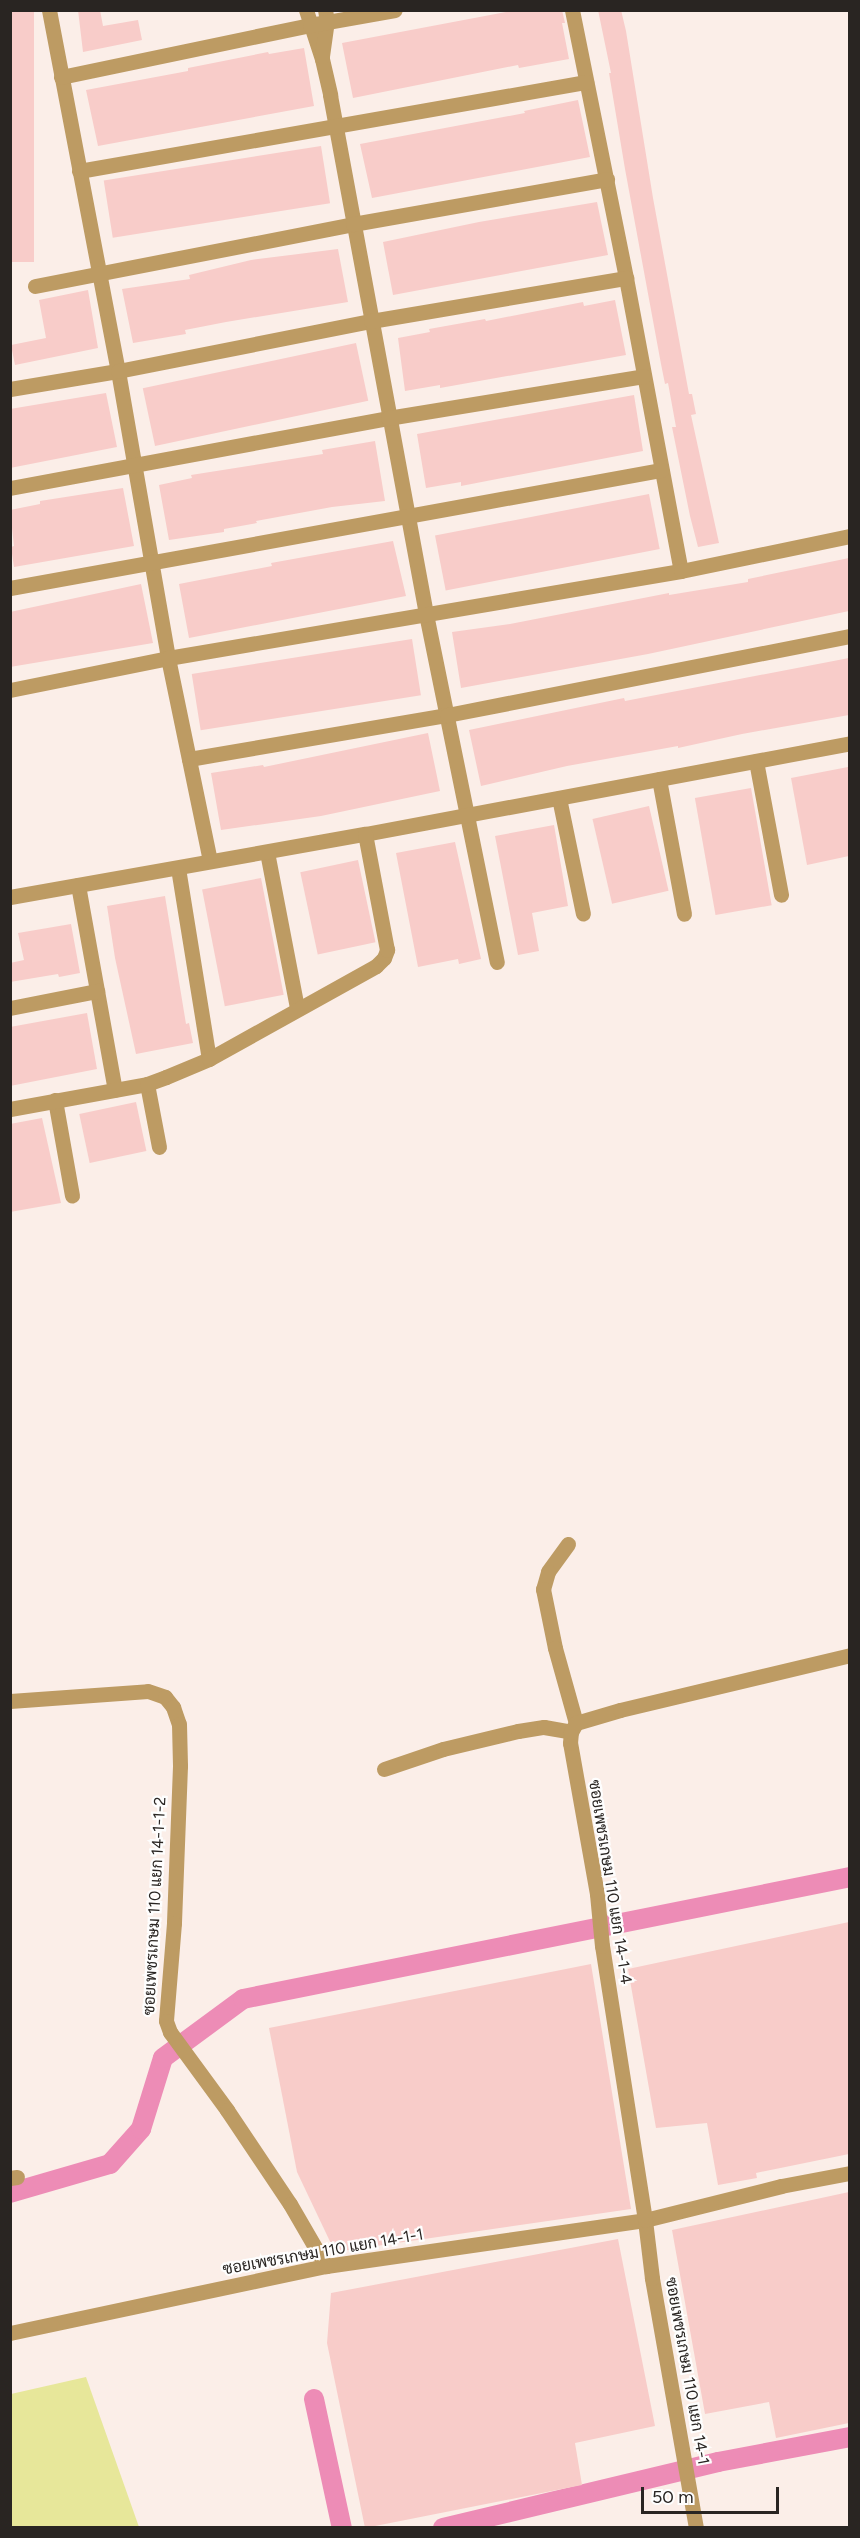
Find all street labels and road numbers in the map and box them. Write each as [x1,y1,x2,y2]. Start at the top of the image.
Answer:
street label: ซอยเพชรเกษม 110 แยก 14-1-4 [584,1778,636,1986]
street label: ซอยเพชรเกษม 110 แยก 14-1-1-2 [140,1796,170,2016]
street label: ซอยเพชรเกษม 110 แยก 14-1-1 [221,2225,425,2279]
street label: ซอยเพชรเกษม 110 แยก 14-1 [661,2276,713,2466]

